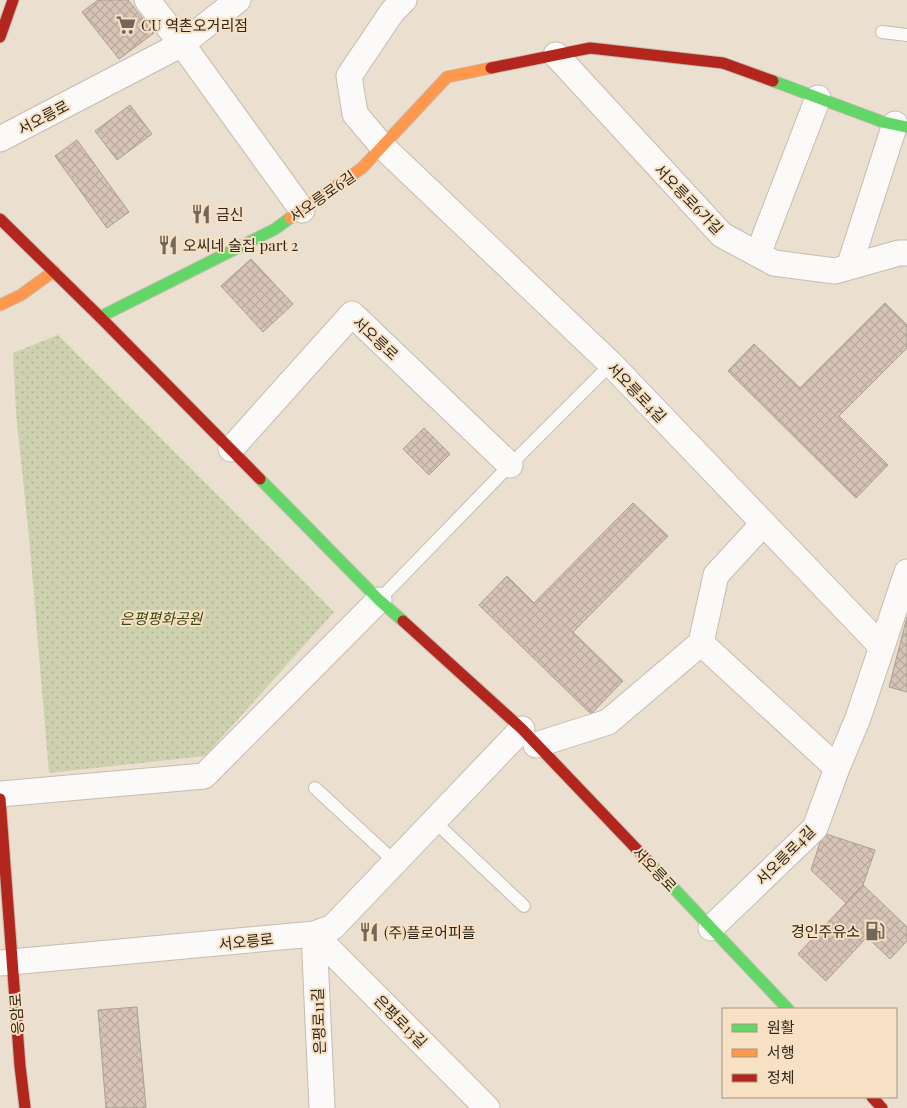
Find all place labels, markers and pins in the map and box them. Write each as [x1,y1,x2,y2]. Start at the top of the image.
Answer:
supermarket icon: CU 역촌오거리점 [115,14,137,36]
place label: CU 역촌오거리점 [141,15,248,35]
restaurant icon: 금신 [190,203,212,225]
place label: 금신 [216,204,244,224]
restaurant icon: 오씨네 술집 part 2 [157,234,179,256]
place label: 오씨네 술집 part 2 [183,235,298,255]
fuel station icon: 경인주유소 [864,920,886,942]
restaurant icon: (주)플로어피플 [358,921,380,943]
place label: 경인주유소 [791,921,860,941]
place label: (주)플로어피플 [384,922,476,942]

